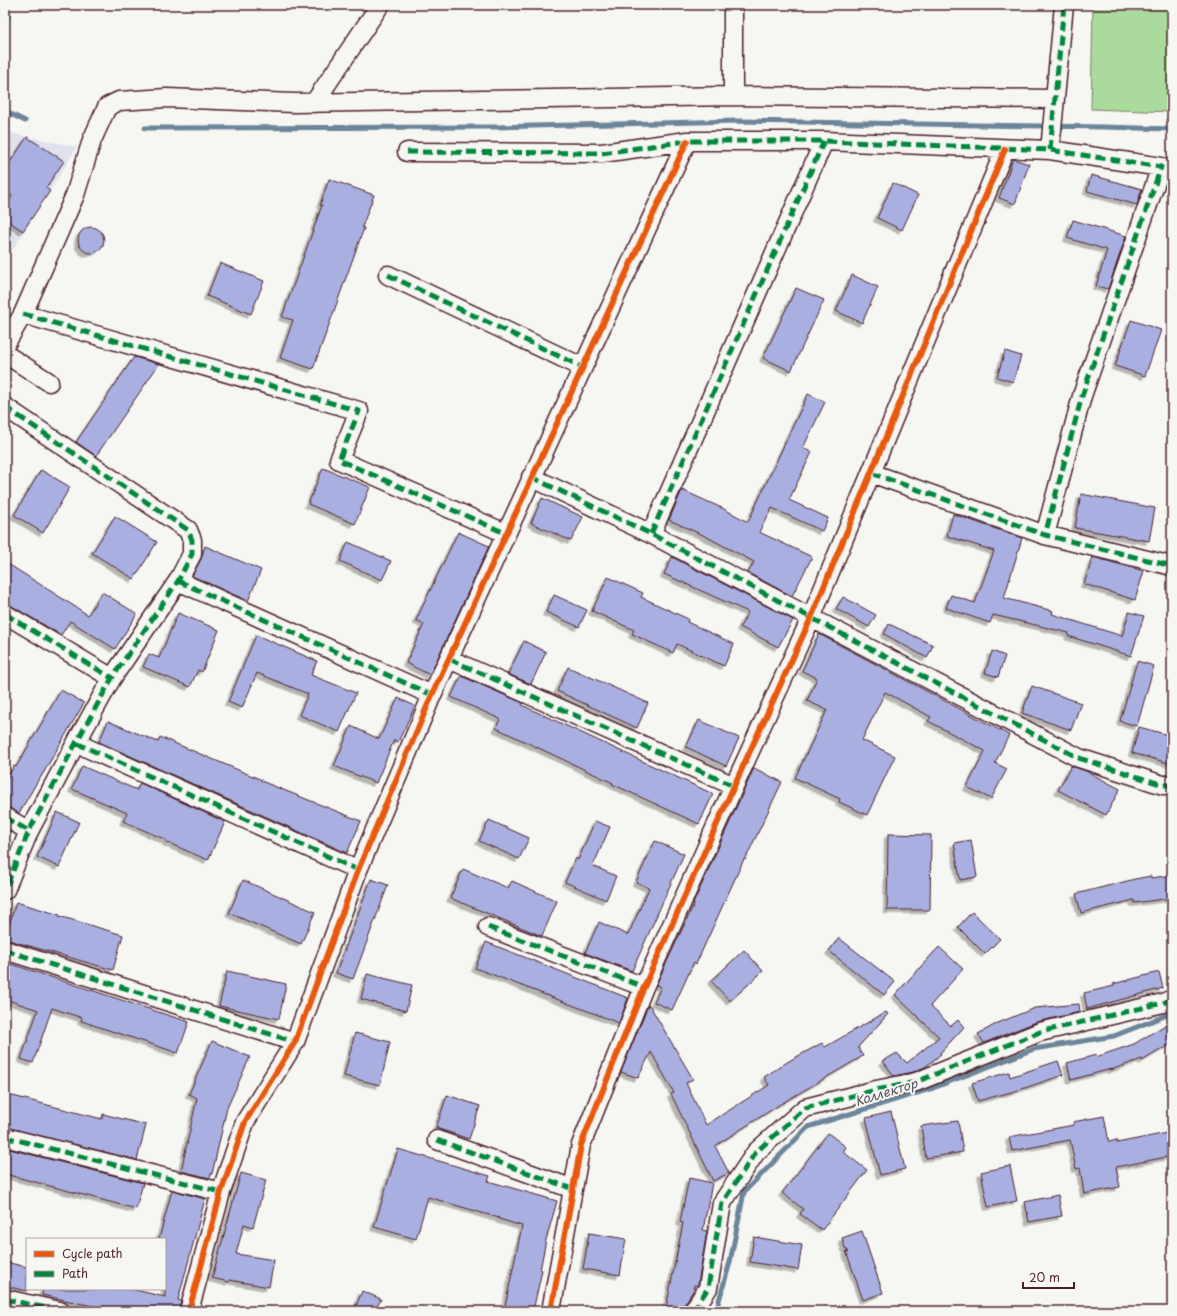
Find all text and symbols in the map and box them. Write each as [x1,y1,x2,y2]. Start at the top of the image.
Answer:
water label: Коллектор [852,1073,921,1110]
legend [26,1238,166,1290]
text: Cycle path [62,1244,123,1262]
text: Path [62,1264,88,1282]
scale bar [1023,1264,1074,1290]
text: 20 m [1029,1268,1060,1286]

